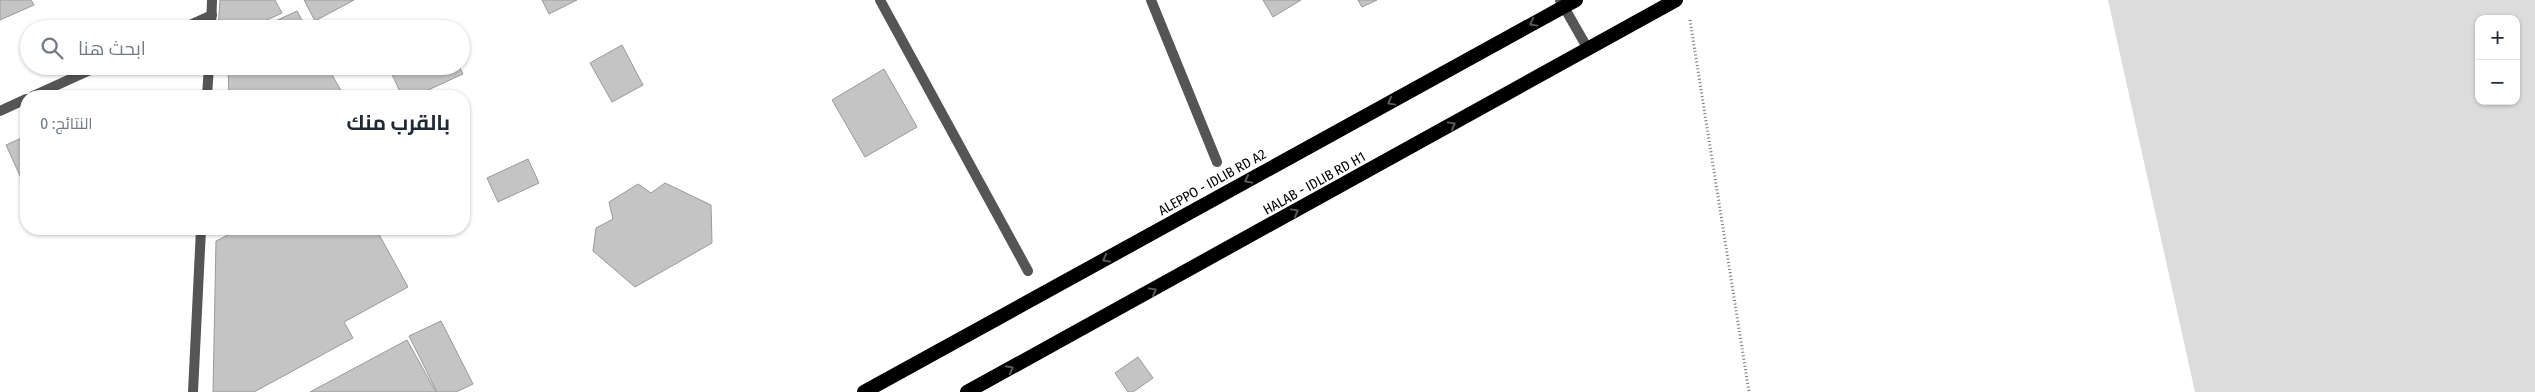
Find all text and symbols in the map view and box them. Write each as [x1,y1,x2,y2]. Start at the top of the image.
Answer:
map controls [2475,15,2520,105]
button: + [2475,15,2520,60]
one-way arrow [1529,17,1538,27]
search box [20,20,470,75]
icon: search [38,34,66,62]
text: ابحث هنا [78,37,146,60]
button: − [2475,60,2520,105]
one-way arrow [1387,96,1396,106]
text: بالقرب منك [347,110,450,136]
text: النتائج: 0 [40,114,93,133]
one-way arrow [1447,121,1456,131]
street label: ALEPPO - IDLIB RD A2 [1155,146,1269,219]
street label: HALAB - IDLIB RD H1 [1260,148,1368,219]
one-way arrow [1245,174,1254,184]
one-way arrow [1289,208,1298,218]
one-way arrow [1102,253,1111,263]
one-way arrow [1147,287,1156,297]
one-way arrow [1005,365,1014,375]

